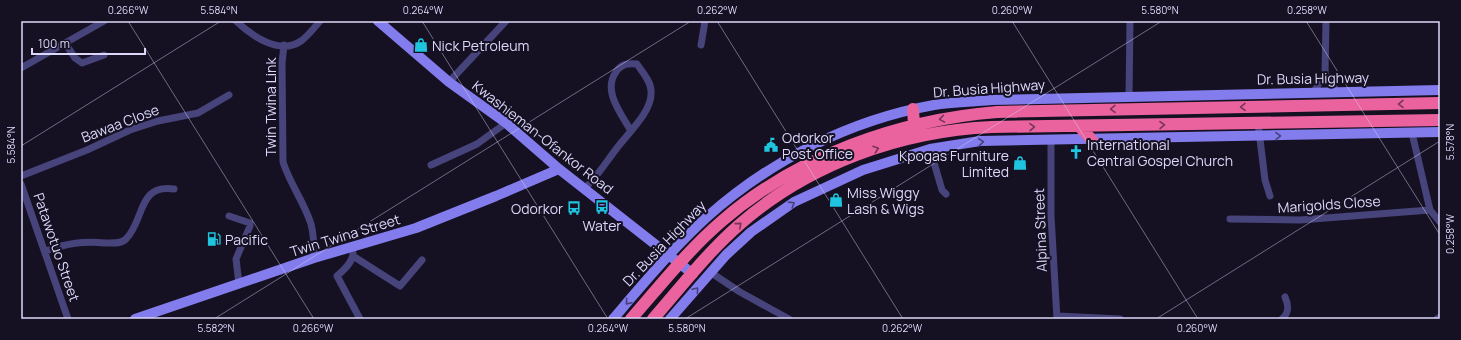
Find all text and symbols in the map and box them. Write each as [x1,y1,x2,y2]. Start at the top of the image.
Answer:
text: 0.266°W [108,3,149,17]
text: 5.584°N [200,3,238,17]
text: 0.264°W [403,3,444,17]
text: 0.262°W [697,3,738,17]
text: 0.260°W [992,3,1033,17]
text: 5.580°N [1141,3,1179,17]
text: 0.258°W [1287,3,1328,17]
scale bar [32,30,145,56]
text: 100 m [38,35,70,52]
place label: Nick Petroleum [432,36,530,55]
shop icon: Nick Petroleum [413,37,429,53]
street label: Twin Twina Link [261,57,280,156]
street label: Dr. Busia Highway [1257,68,1370,88]
street label: Dr. Busia Highway [932,75,1046,101]
street label: Kwashieman-Ofankor Road [468,76,618,198]
street label: Bawaa Close [78,99,162,147]
one-way arrow [1398,100,1404,108]
one-way arrow [1240,102,1246,111]
one-way arrow [1110,105,1116,113]
one-way arrow [938,114,945,123]
one-way arrow [1159,121,1165,129]
one-way arrow [1029,123,1035,131]
text: 5.578°N [1443,124,1457,160]
text: 5.584°N [4,126,18,164]
place label: Odorkor Post Office [782,128,853,163]
one-way arrow [1275,132,1281,140]
place label: International Central Gospel Church [1087,135,1233,170]
public building icon: Odorkor Post Office [763,137,779,153]
one-way arrow [977,137,984,146]
church icon: International Central Gospel Church [1068,144,1084,160]
one-way arrow [873,145,880,153]
place label: Kpogas Furniture Limited [899,146,1009,181]
shop icon: Kpogas Furniture Limited [1012,155,1028,171]
place label: Miss Wiggy Lash & Wigs [847,183,924,218]
street label: Alpina Street [1029,187,1051,272]
street label: Patawotuo Street [29,190,85,304]
street label: Marigolds Close [1277,191,1381,217]
shop icon: Miss Wiggy Lash & Wigs [828,192,844,208]
street label: Dr. Busia Highway [618,196,710,290]
place label: Odorkor [511,199,563,218]
bus stop icon: Water [594,199,610,215]
bus stop icon: Odorkor [566,200,582,216]
one-way arrow [788,201,795,208]
street label: Twin Twina Street [288,209,403,261]
text: 0.258°W [1443,213,1457,254]
place label: Water [583,216,621,235]
one-way arrow [734,222,742,230]
place label: Pacific [225,230,268,249]
fuel station icon: Pacific [206,231,222,247]
one-way arrow [691,287,698,294]
one-way arrow [625,297,632,305]
text: 5.582°N [198,321,235,335]
text: 0.266°W [293,321,334,335]
text: 0.264°W [588,321,629,335]
text: 5.580°N [668,321,706,335]
text: 0.262°W [882,321,923,335]
text: 0.260°W [1177,321,1218,335]

